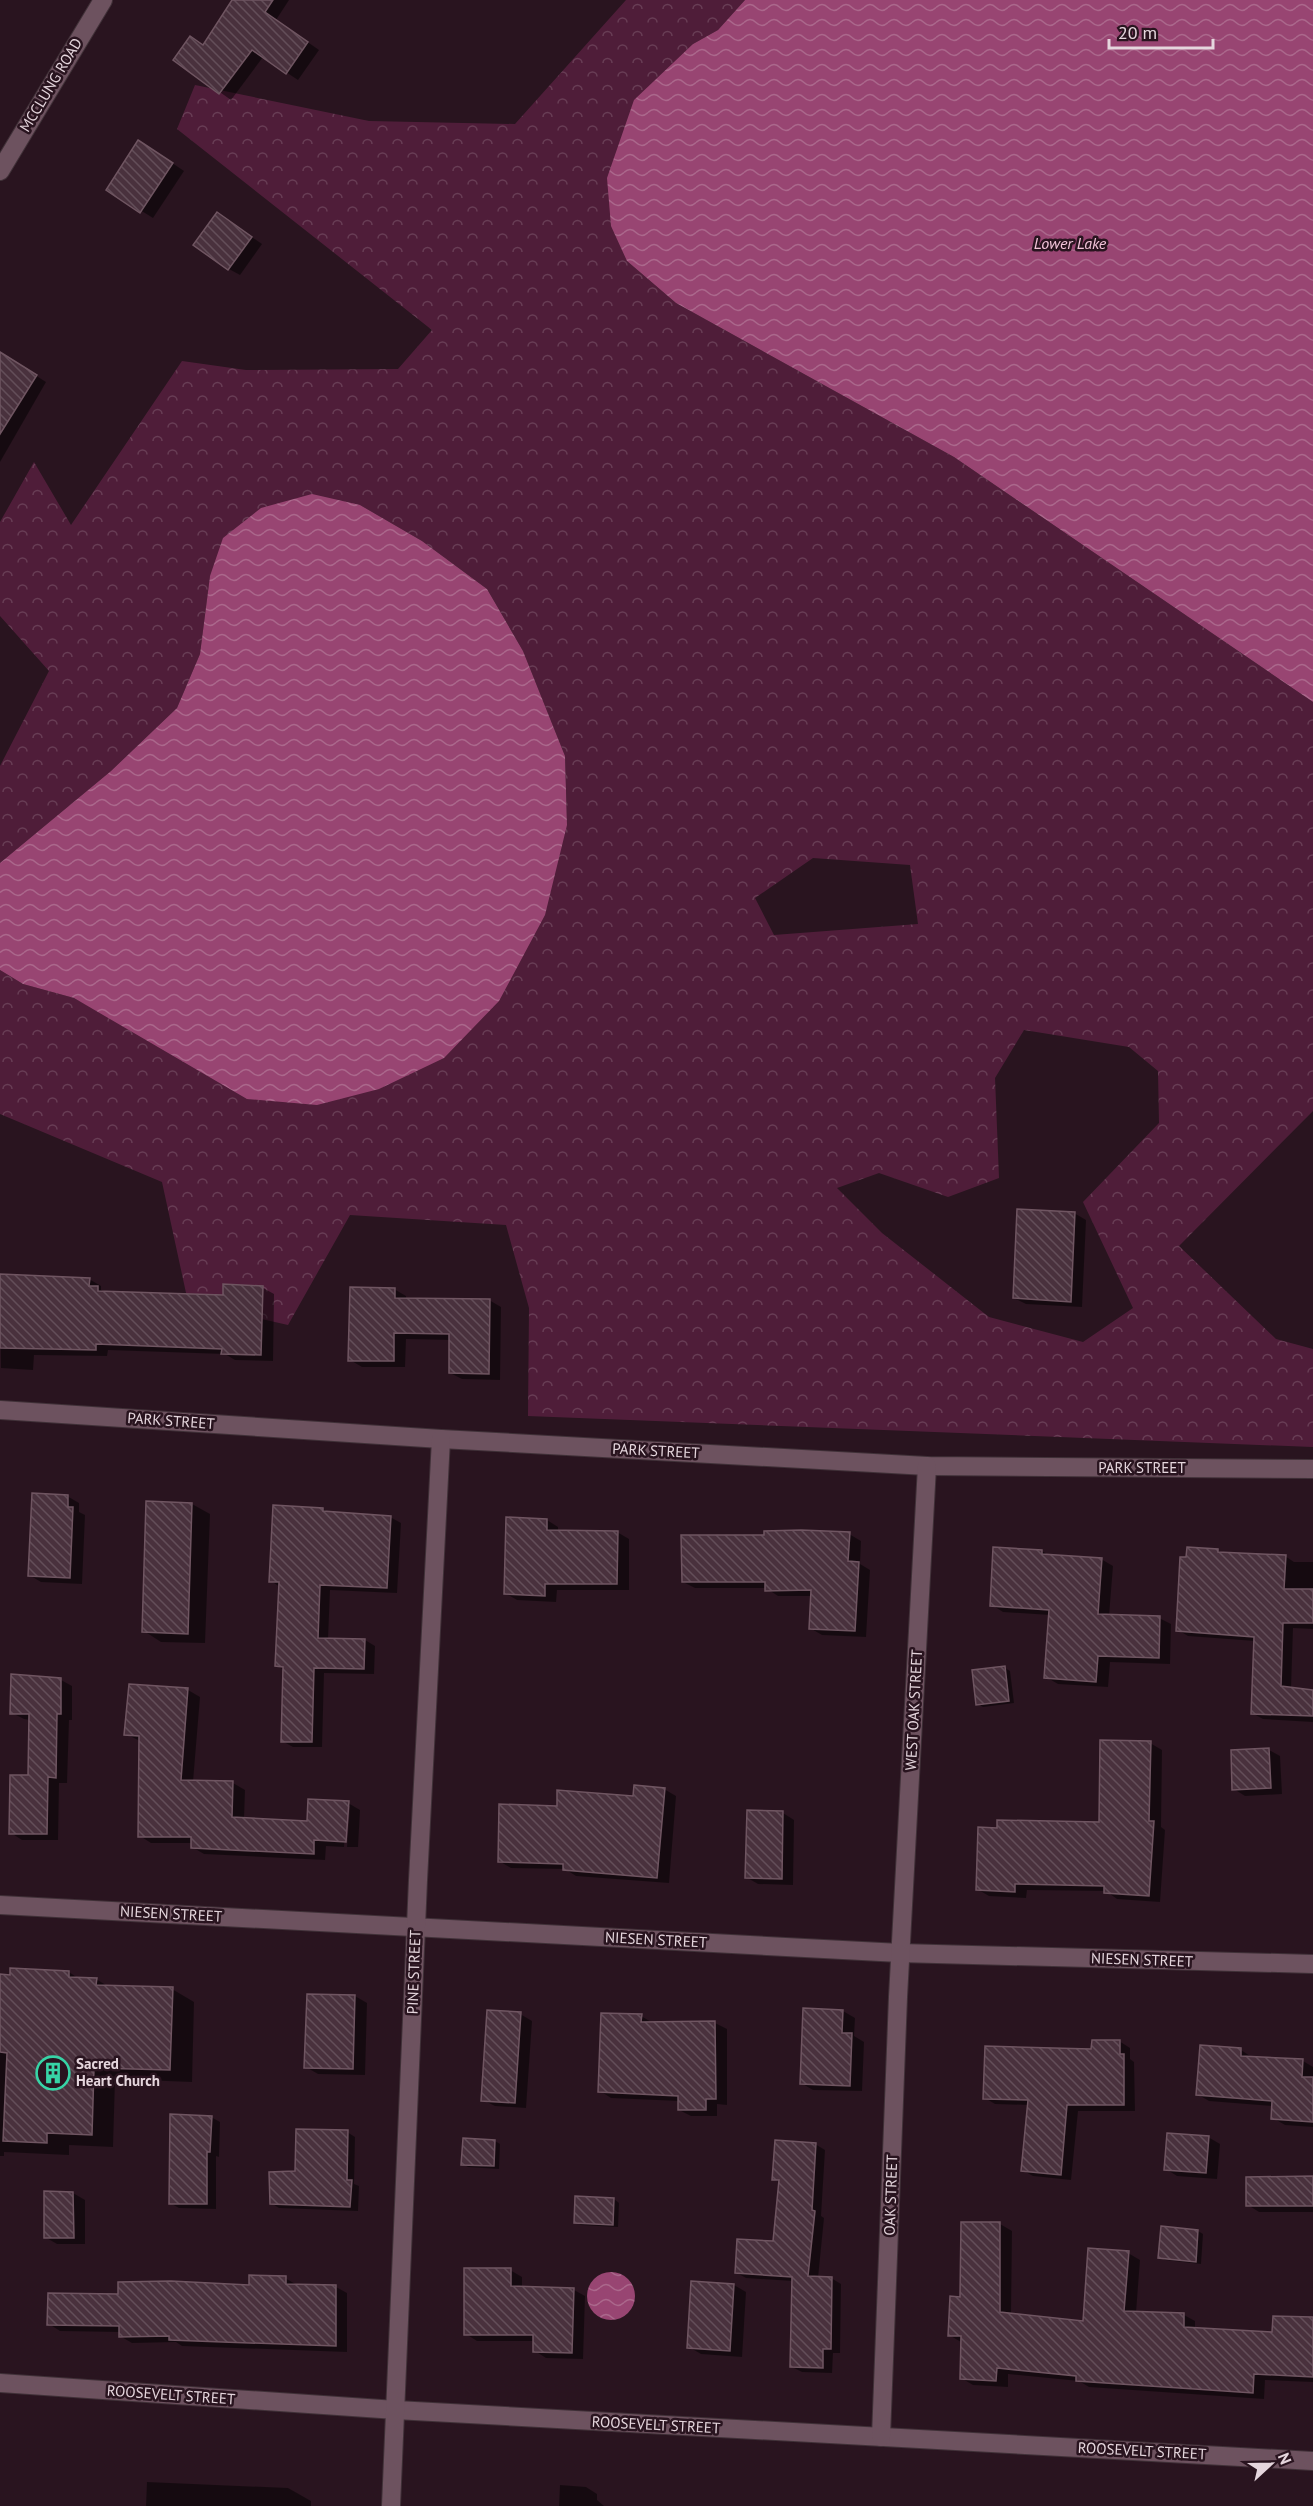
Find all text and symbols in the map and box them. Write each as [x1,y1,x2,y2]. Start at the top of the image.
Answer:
scale bar [1109,12,1212,50]
text: 20 m [1118,21,1157,44]
street label: MCCLUNG ROAD [15,34,86,135]
water label: Lower Lake [1034,233,1107,253]
street label: PARK STREET [127,1408,216,1433]
street label: PARK STREET [612,1439,701,1462]
street label: PARK STREET [1098,1458,1186,1477]
street label: WEST OAK STREET [901,1648,926,1771]
street label: NIESEN STREET [119,1901,223,1926]
street label: NIESEN STREET [604,1927,708,1952]
street label: PINE STREET [403,1929,424,2015]
street label: NIESEN STREET [1091,1948,1194,1971]
place label: Sacred Heart Church [76,2054,160,2090]
building icon: Sacred Heart Church [35,2055,71,2091]
street label: OAK STREET [880,2154,901,2236]
street label: ROOSEVELT STREET [106,2381,237,2409]
street label: ROOSEVELT STREET [591,2412,721,2437]
north arrow [1241,2434,1301,2494]
street label: ROOSEVELT STREET [1077,2438,1207,2463]
text: N [1274,2450,1296,2467]

